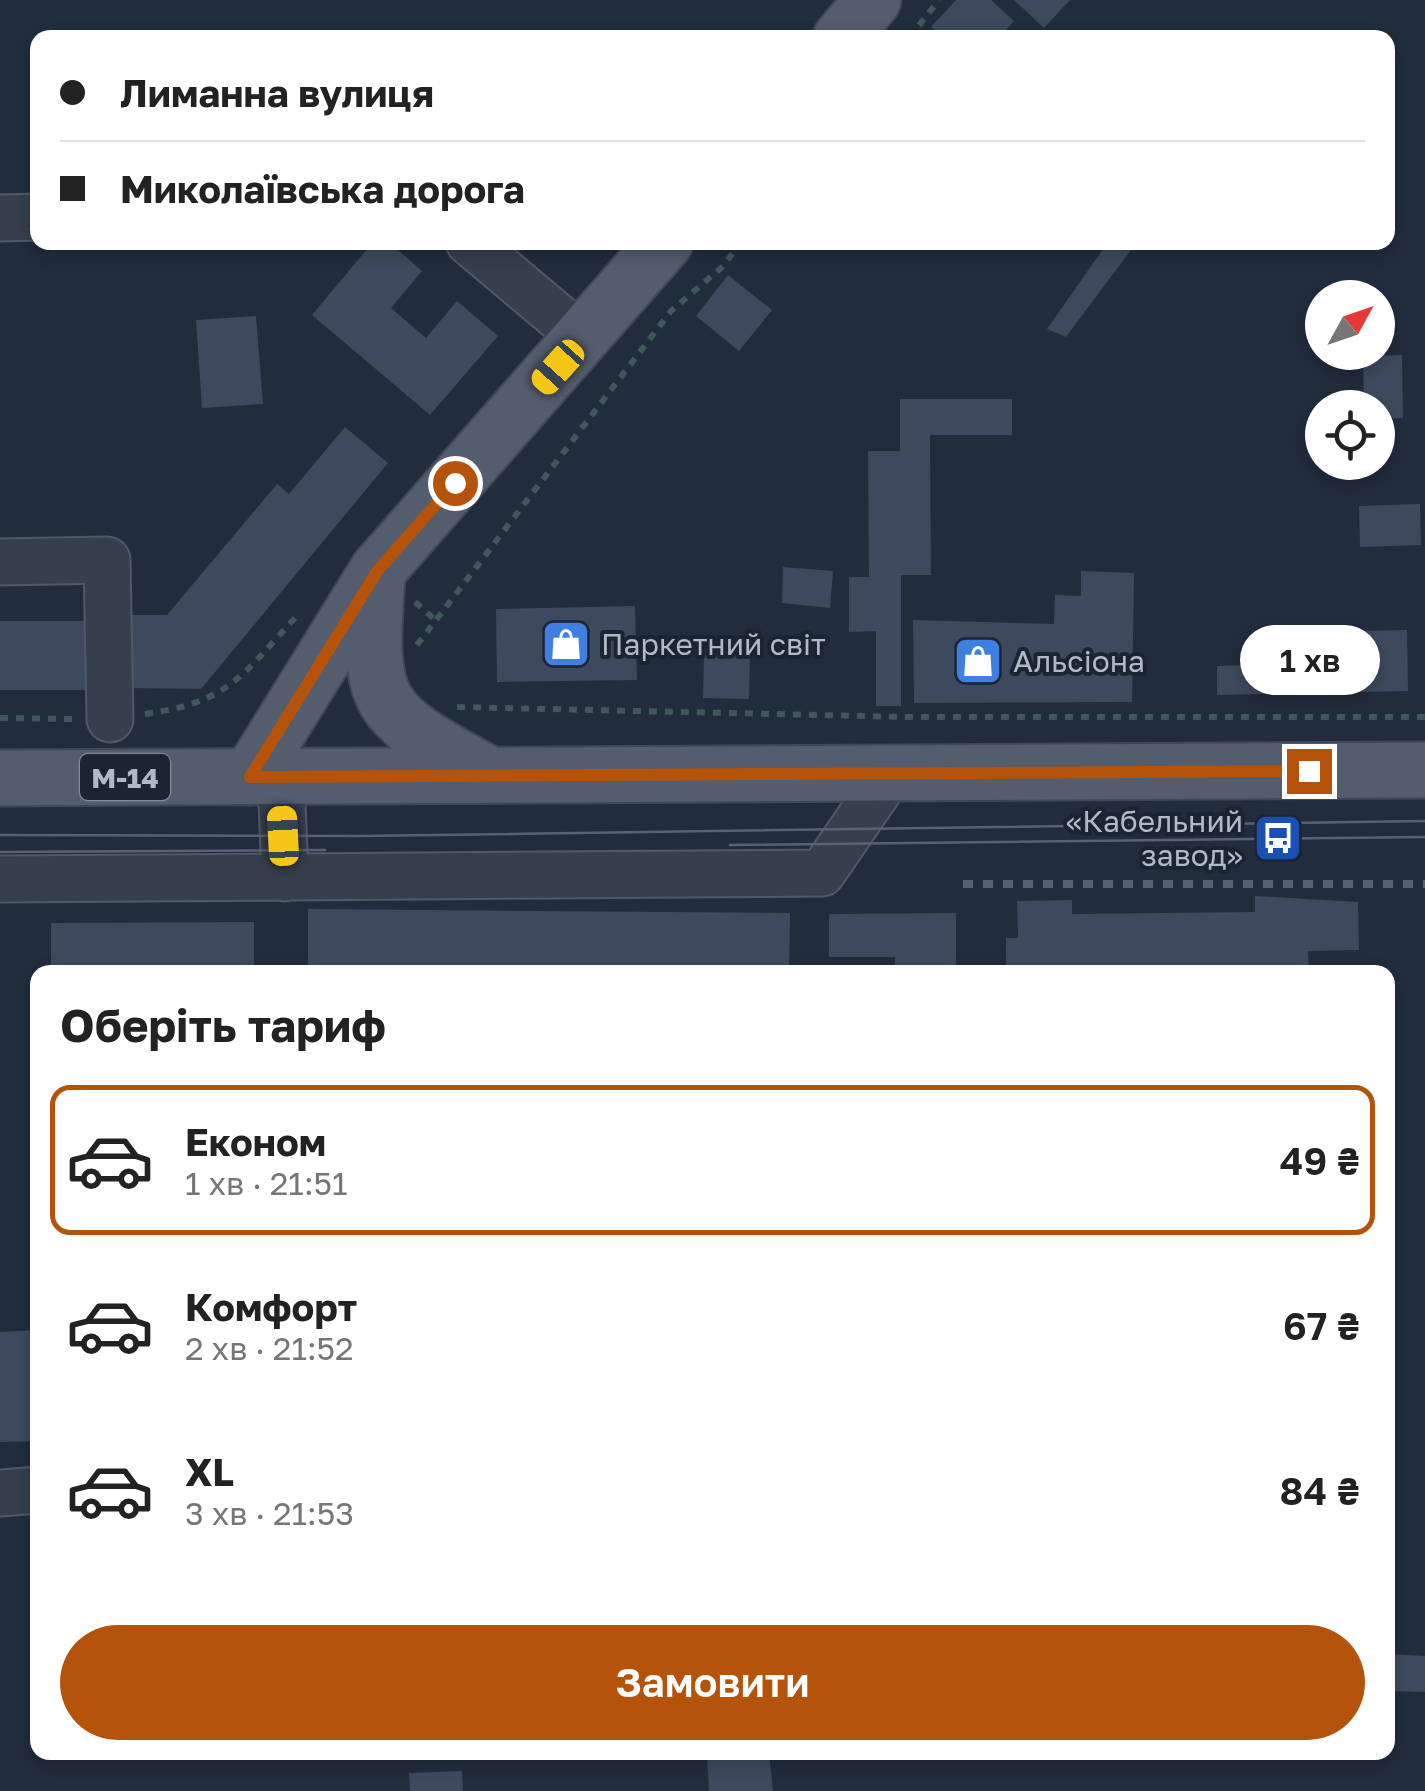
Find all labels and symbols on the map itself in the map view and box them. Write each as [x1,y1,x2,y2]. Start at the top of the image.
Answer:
north arrow [1305,280,1395,370]
car [527,335,589,399]
route start [433,461,478,506]
shop icon: Паркетний світ [540,618,592,670]
place label: Паркетний світ [601,626,826,662]
callout: 1 хв [1239,626,1379,696]
shop icon: Альсіона [952,635,1004,687]
place label: Альсіона [1013,643,1145,679]
route end [1287,749,1332,794]
road number: М-14 [80,754,170,800]
place label: «Кабельний завод» [1066,803,1243,873]
car [266,805,300,867]
bus stop icon: «Кабельний завод» [1252,812,1304,864]

